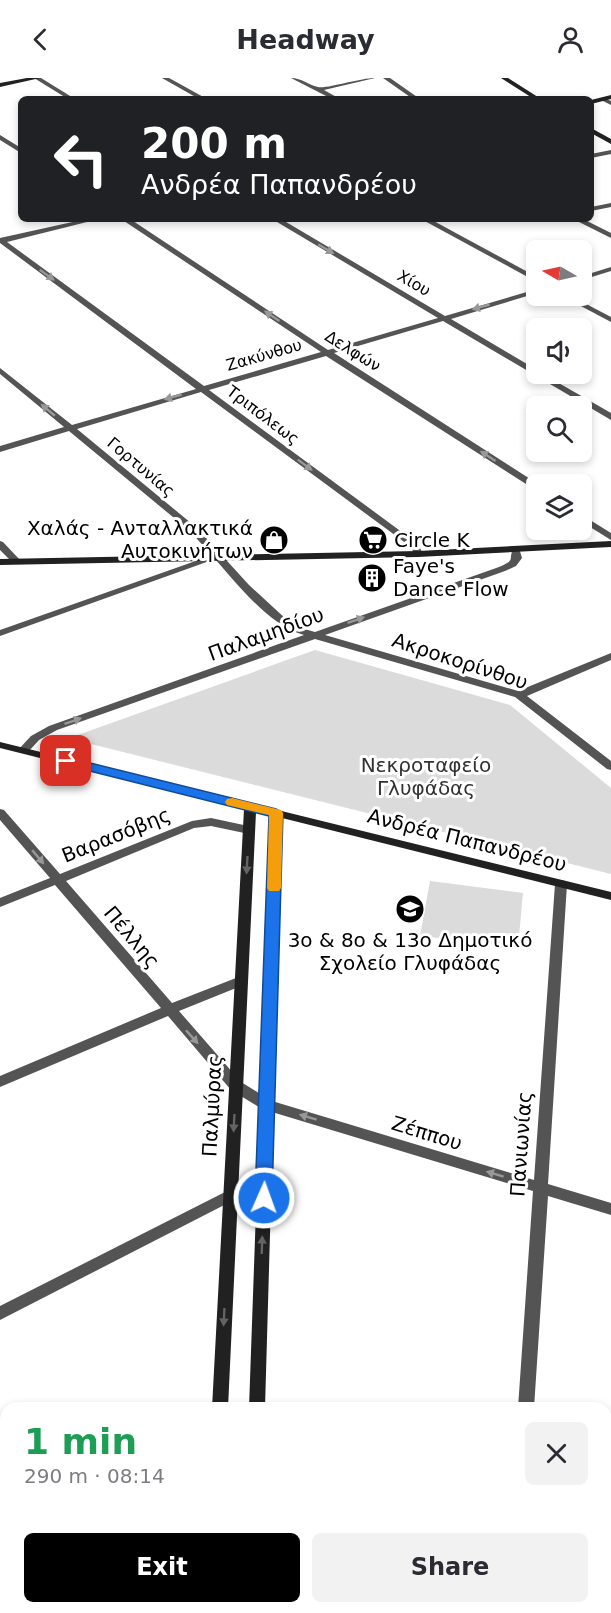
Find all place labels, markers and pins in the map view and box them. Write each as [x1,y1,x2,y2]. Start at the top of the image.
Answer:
place label: Χαλάς - Ανταλλακτικά Αυτοκινήτων [27,516,253,563]
shop icon: Χαλάς - Ανταλλακτικά Αυτοκινήτων [258,524,290,556]
supermarket icon: Circle K [357,524,389,556]
place label: Circle K [394,528,471,552]
place label: Faye's Dance Flow [393,554,509,601]
building icon: Faye's Dance Flow [356,562,388,594]
pin [40,735,91,786]
school or university icon: 3ο & 8ο & 13ο Δημοτικό Σχολείο Γλυφάδας [394,893,426,925]
place label: 3ο & 8ο & 13ο Δημοτικό Σχολείο Γλυφάδας [288,928,532,975]

